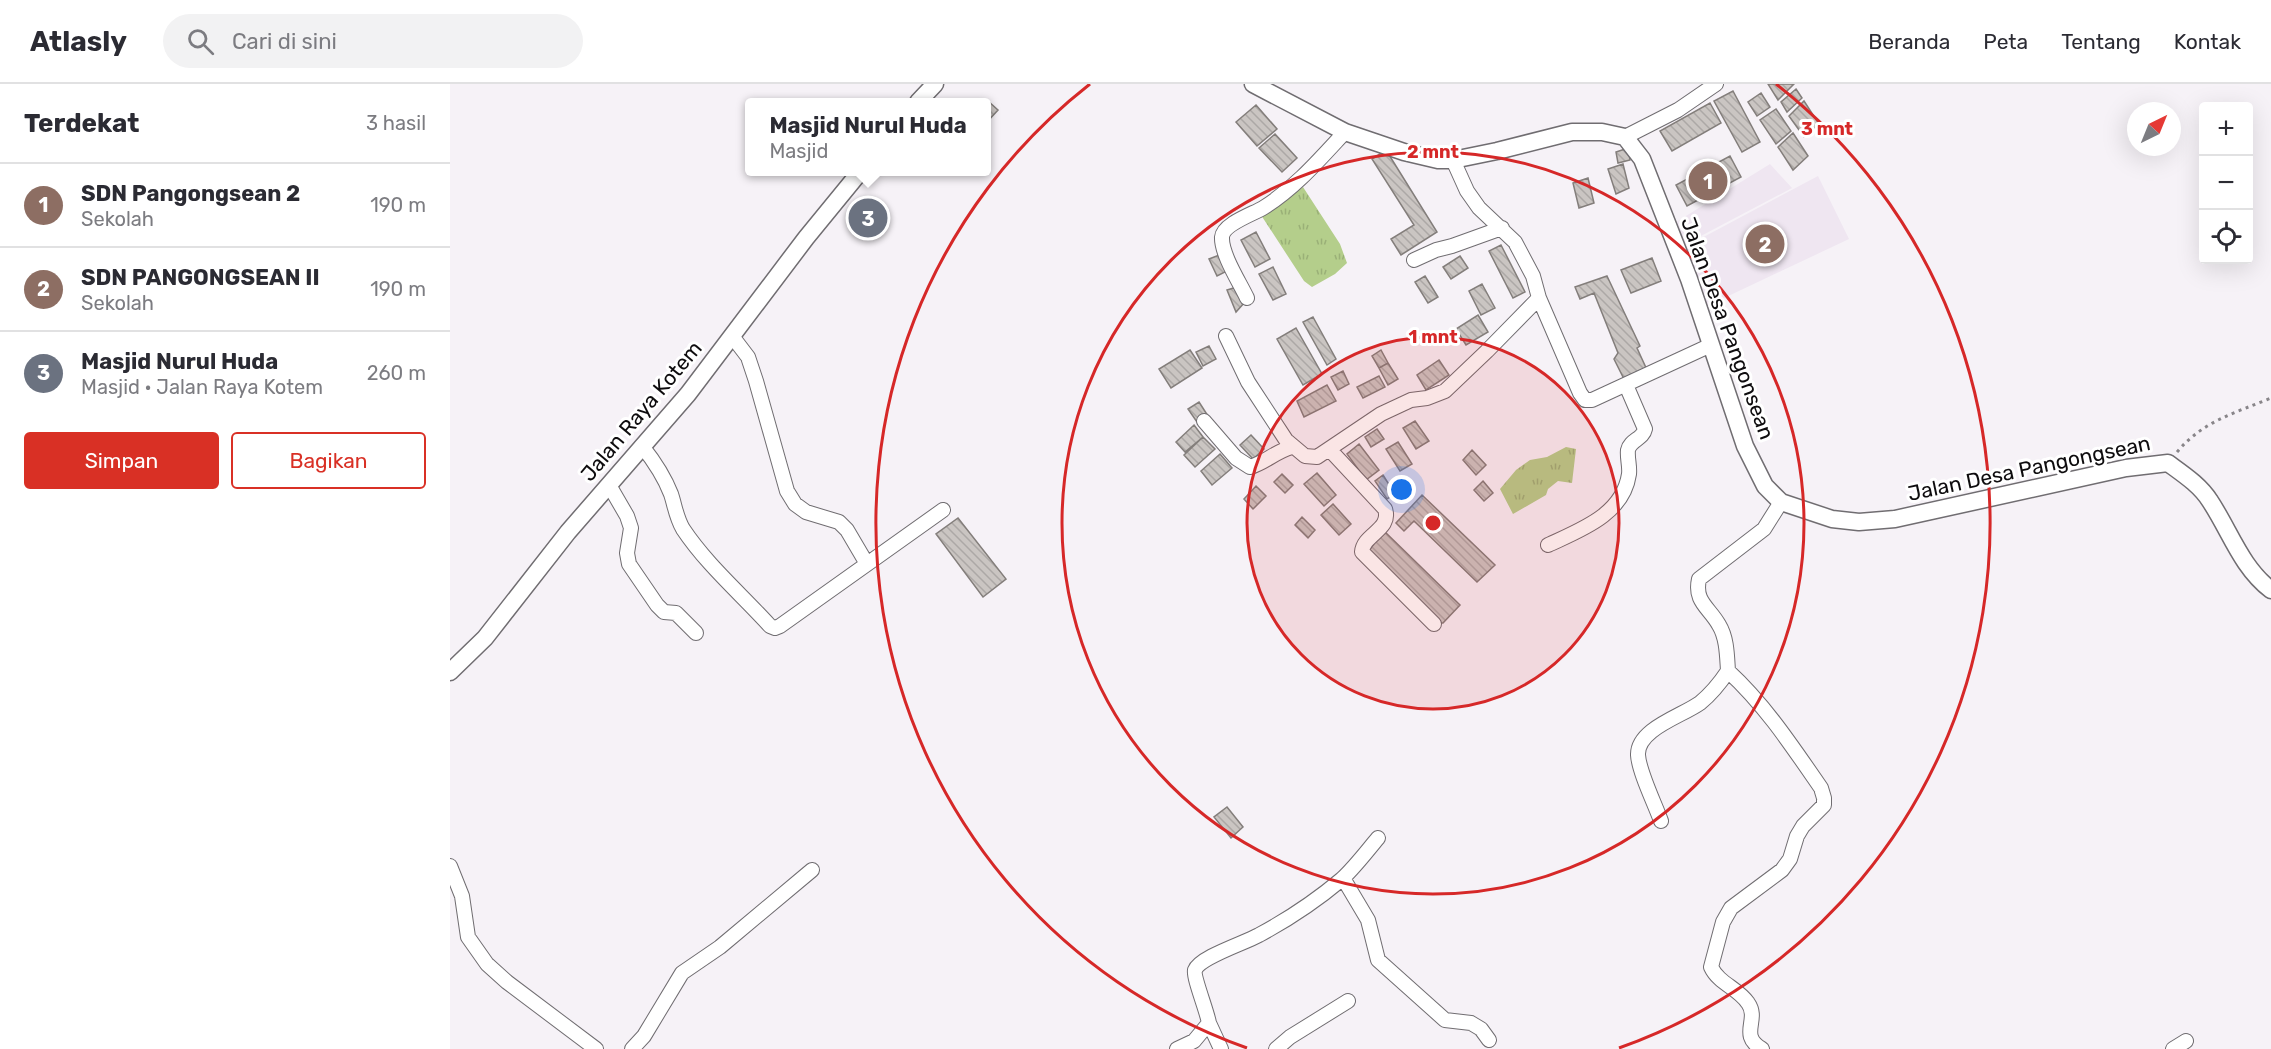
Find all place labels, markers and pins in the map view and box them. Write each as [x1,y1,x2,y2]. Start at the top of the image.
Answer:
pin: 1 [1688,158,1728,204]
pin: 3 [848,196,888,240]
pin: 2 [1746,222,1784,266]
centre of rings [1423,513,1443,533]

